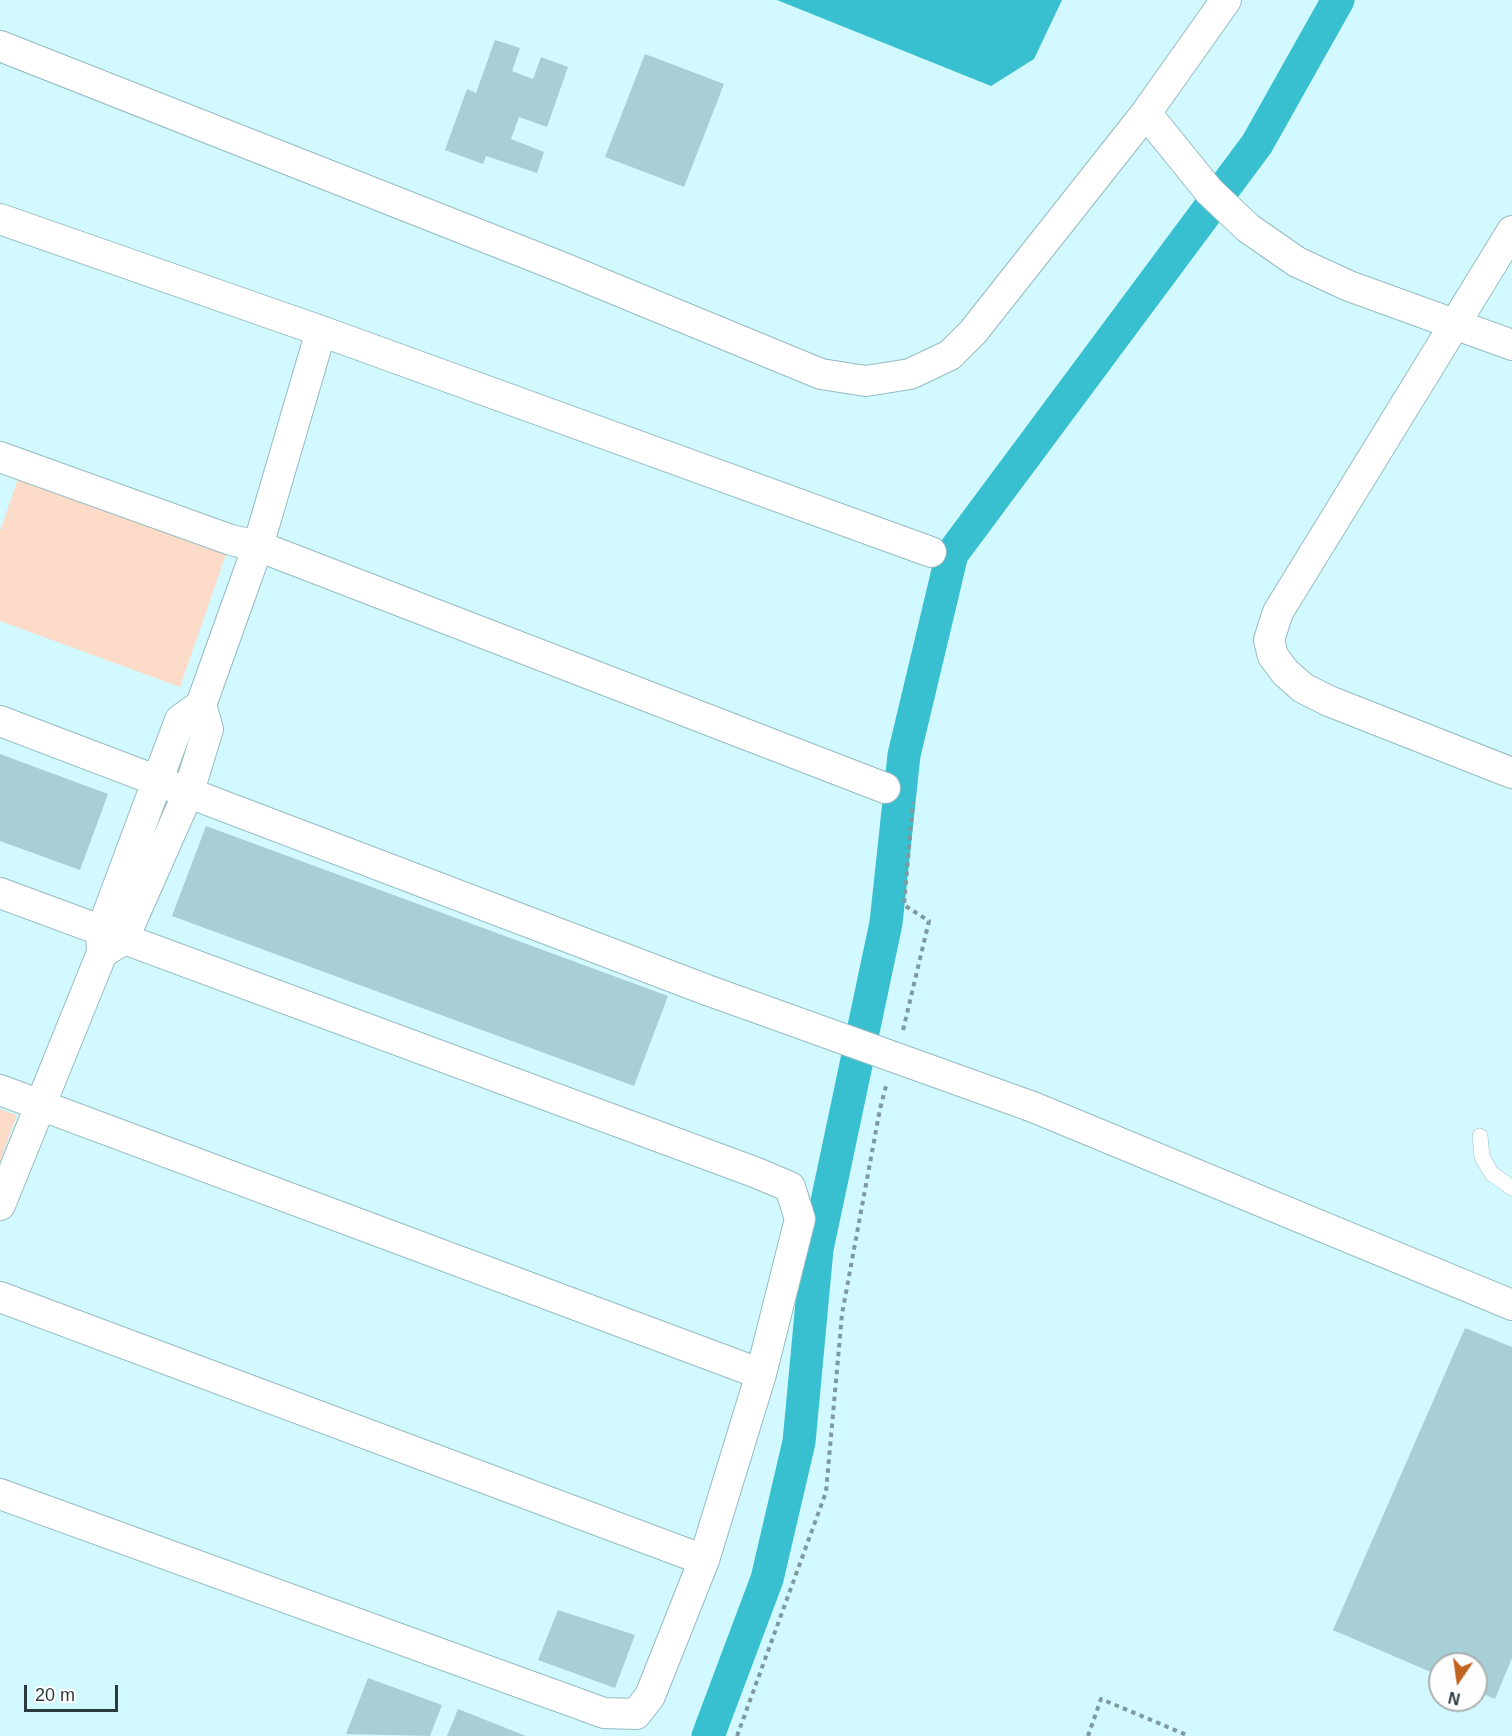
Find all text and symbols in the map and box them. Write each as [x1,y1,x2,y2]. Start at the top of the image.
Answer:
north arrow [1428,1652,1488,1712]
scale bar [27,1673,122,1711]
text: 20 m [35,1685,75,1705]
text: N [1447,1688,1462,1708]

